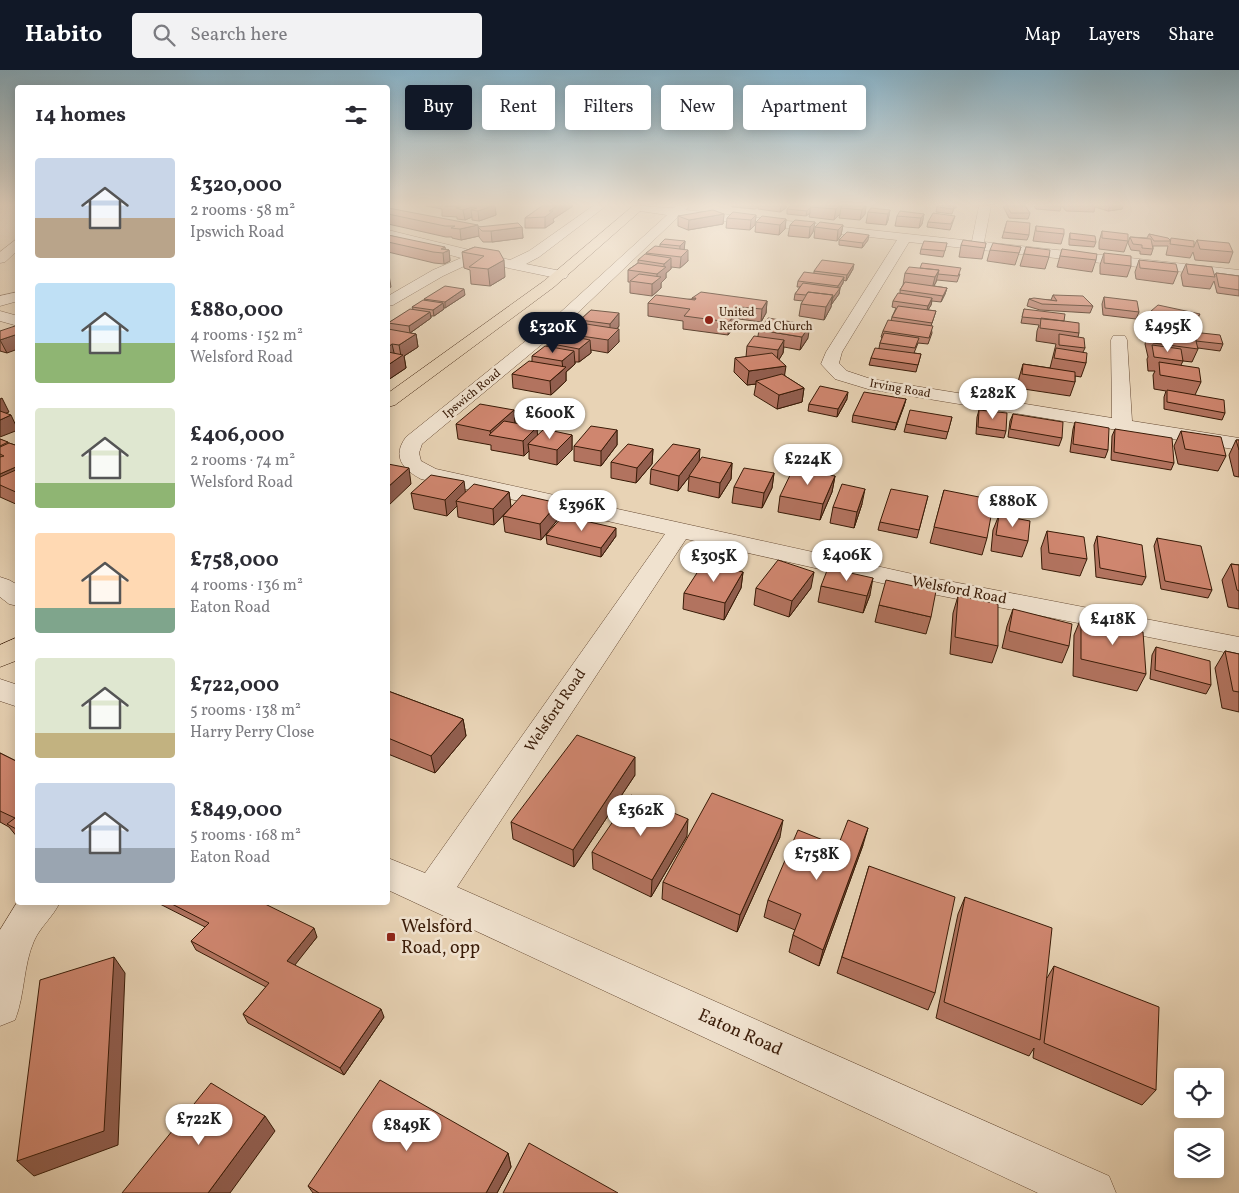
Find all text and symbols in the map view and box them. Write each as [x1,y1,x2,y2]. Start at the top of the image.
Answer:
search box [132,13,482,58]
text: Habito [25,18,102,52]
icon: search [150,21,178,49]
text: Search here [190,22,288,48]
text: Map [1024,23,1060,48]
text: Layers [1088,23,1140,48]
text: Share [1168,23,1214,48]
chip: Buy [405,85,472,130]
chip: Rent [482,85,555,130]
chip: Filters [565,85,651,130]
chip: New [661,85,733,130]
chip: Apartment [743,85,866,130]
text: 14 homes [35,101,126,130]
icon: filters [342,101,370,129]
text: £320,000 [190,171,282,200]
icon: home [75,178,135,238]
text: 2 rooms · 58 m² [190,200,295,222]
text: Ipswich Road [190,222,284,244]
text: £880,000 [190,296,283,325]
icon: home [75,303,135,363]
place label: United Reformed Church [719,305,813,335]
pin: £495K [1133,310,1203,353]
pin: £320K [518,312,588,354]
marker: United Reformed Church [703,314,715,326]
text: £495K [1145,316,1191,338]
text: £320K [529,317,577,339]
text: 4 rooms · 152 m² [190,325,303,347]
text: Welsford Road [190,347,293,369]
street label: Ipswich Road [440,365,505,422]
street label: Irving Road [868,376,932,402]
pin: £282K [958,378,1028,420]
text: £282K [970,383,1016,405]
pin: £600K [515,398,585,440]
text: £600K [525,403,575,425]
text: £406,000 [190,421,284,450]
icon: home [75,428,135,488]
pin: £224K [773,444,843,486]
text: £224K [785,449,831,471]
text: 2 rooms · 74 m² [190,450,295,472]
text: Welsford Road [190,472,293,494]
pin: £880K [978,486,1048,528]
pin: £396K [547,490,617,532]
text: £880K [989,491,1037,513]
text: £396K [559,495,605,517]
pin: £305K [679,540,749,583]
pin: £406K [812,540,882,582]
text: £406K [823,545,871,567]
text: £758,000 [190,546,279,575]
text: £305K [691,546,737,568]
icon: home [75,553,135,613]
street label: Welsford Road [910,571,1008,611]
text: 4 rooms · 136 m² [190,575,303,597]
text: Eaton Road [190,597,270,619]
pin: £418K [1078,604,1148,646]
text: £418K [1090,609,1136,631]
street label: Welsford Road [520,665,592,757]
text: £722,000 [190,671,279,700]
icon: home [75,678,135,738]
text: 5 rooms · 138 m² [190,700,301,722]
text: Harry Perry Close [190,722,314,744]
pin: £362K [606,794,676,837]
text: £849,000 [190,796,282,825]
text: £362K [618,800,664,822]
icon: home [75,803,135,863]
text: 5 rooms · 168 m² [190,825,301,847]
pin: £758K [782,838,852,881]
text: £758K [795,844,839,866]
text: Eaton Road [190,847,270,869]
place label: Welsford Road, opp [401,915,480,961]
marker: Welsford Road, opp [385,931,397,943]
street label: Eaton Road [694,1003,786,1063]
map controls [1174,1068,1224,1178]
button: locate [1174,1068,1224,1118]
pin: £722K [164,1104,234,1146]
text: £722K [177,1109,221,1131]
pin: £849K [372,1110,442,1152]
text: £849K [383,1115,431,1137]
button: layers [1174,1128,1224,1178]

